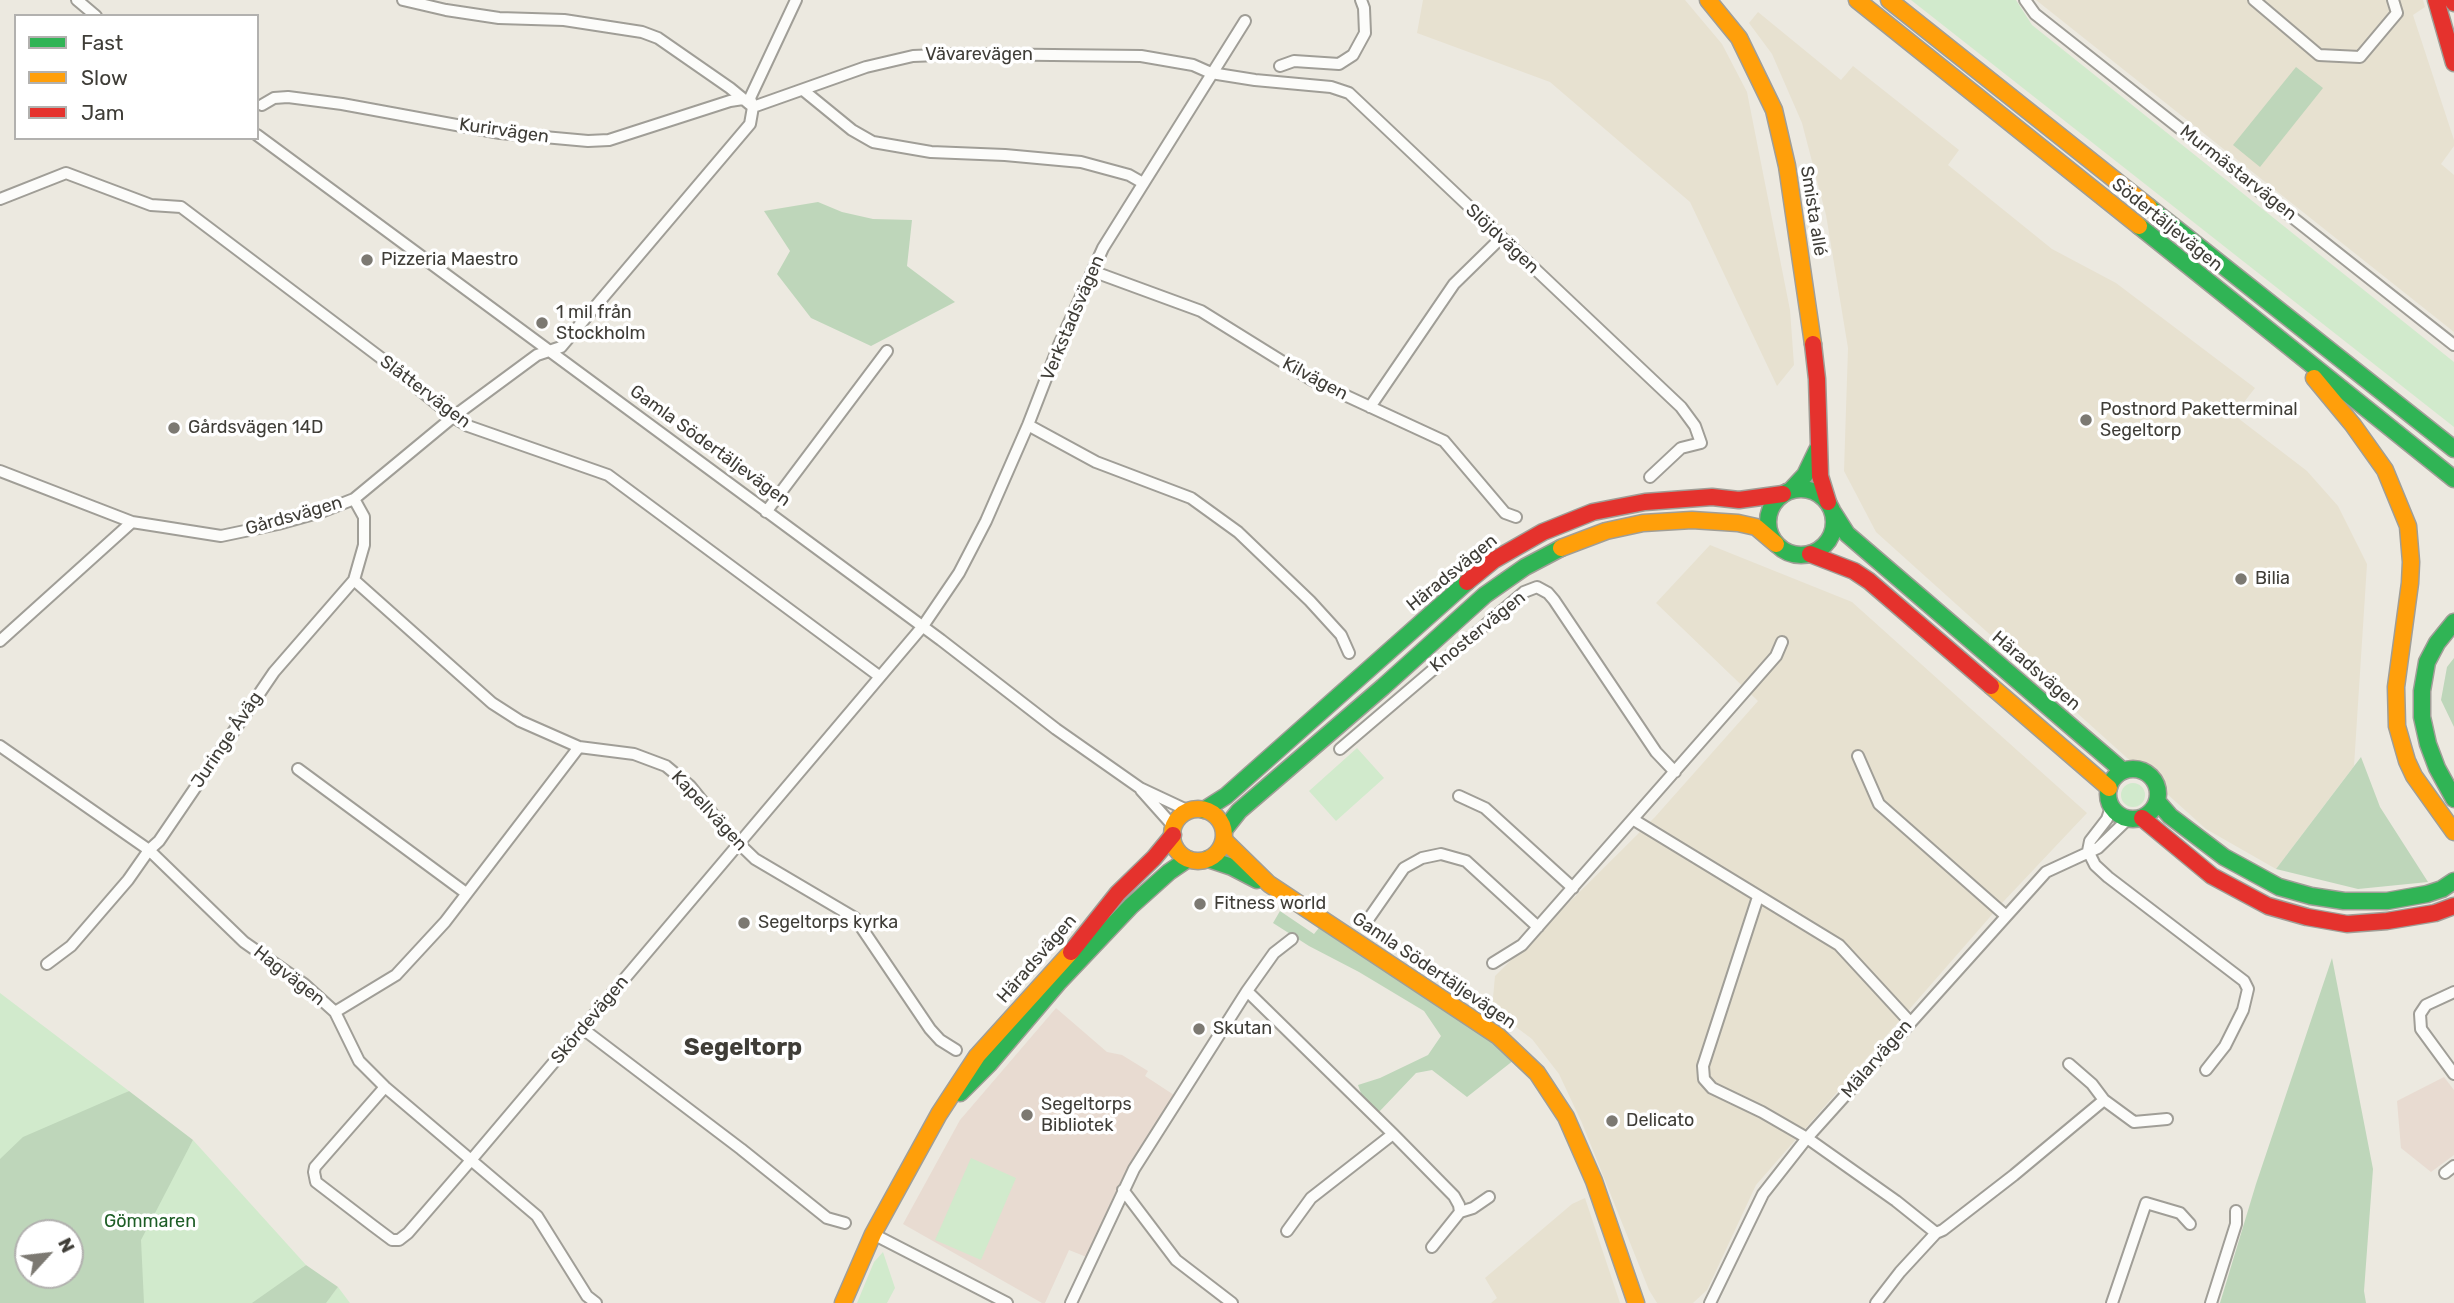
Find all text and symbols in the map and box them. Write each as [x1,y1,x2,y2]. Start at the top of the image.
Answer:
legend [14,14,259,140]
text: Fast [81,30,123,55]
street label: Vävarevägen [925,44,1033,66]
text: Slow [81,65,128,90]
text: Jam [81,100,125,125]
street label: Kurirvägen [458,114,550,148]
street label: Murmästarvägen [2175,121,2301,225]
street label: Smista allé [1795,164,1831,258]
street label: Södertäljevägen [2107,174,2227,276]
street label: Slöjdvägen [1461,200,1543,278]
place label: Pizzeria Maestro [381,249,518,271]
marker: Pizzeria Maestro [359,252,375,268]
street label: Verkstadsvägen [1037,252,1109,384]
place label: 1 mil från Stockholm [556,302,645,344]
marker: 1 mil från Stockholm [534,315,550,331]
street label: Slåttervägen [375,351,475,433]
street label: Kilvägen [1279,353,1351,405]
street label: Gamla Södertäljevägen [626,381,794,511]
place label: Postnord Paketterminal Segeltorp [2100,399,2298,442]
marker: Postnord Paketterminal Segeltorp [2078,412,2094,428]
place label: Gårdsvägen 14D [188,417,323,439]
marker: Gårdsvägen 14D [166,420,182,436]
street label: Gårdsvägen [243,492,345,540]
street label: Häradsvägen [1402,530,1502,616]
place label: Bilia [2255,568,2290,590]
marker: Bilia [2233,571,2249,587]
street label: Knostervägen [1426,587,1530,677]
street label: Häradsvägen [1987,627,2085,715]
street label: Juringe Åväg [187,688,267,792]
street label: Kapellvägen [667,767,751,855]
place label: Fitness world [1214,893,1326,915]
marker: Fitness world [1192,896,1208,912]
street label: Gamla Södertäljevägen [1348,908,1520,1034]
street label: Häradsvägen [993,910,1081,1008]
place label: Segeltorps kyrka [758,912,898,934]
marker: Segeltorps kyrka [736,915,752,931]
street label: Hagvägen [249,941,329,1011]
street label: Skördevägen [547,971,633,1069]
street label: Mälarvägen [1837,1015,1917,1103]
place label: Skutan [1213,1018,1272,1040]
marker: Skutan [1191,1021,1207,1037]
district label: Segeltorp [684,1034,802,1062]
place label: Segeltorps Bibliotek [1041,1094,1132,1136]
marker: Segeltorps Bibliotek [1019,1107,1035,1123]
place label: Delicato [1626,1110,1694,1132]
marker: Delicato [1604,1113,1620,1129]
park label: Gömmaren [104,1211,196,1233]
north arrow [14,1219,84,1289]
text: N [53,1234,80,1256]

